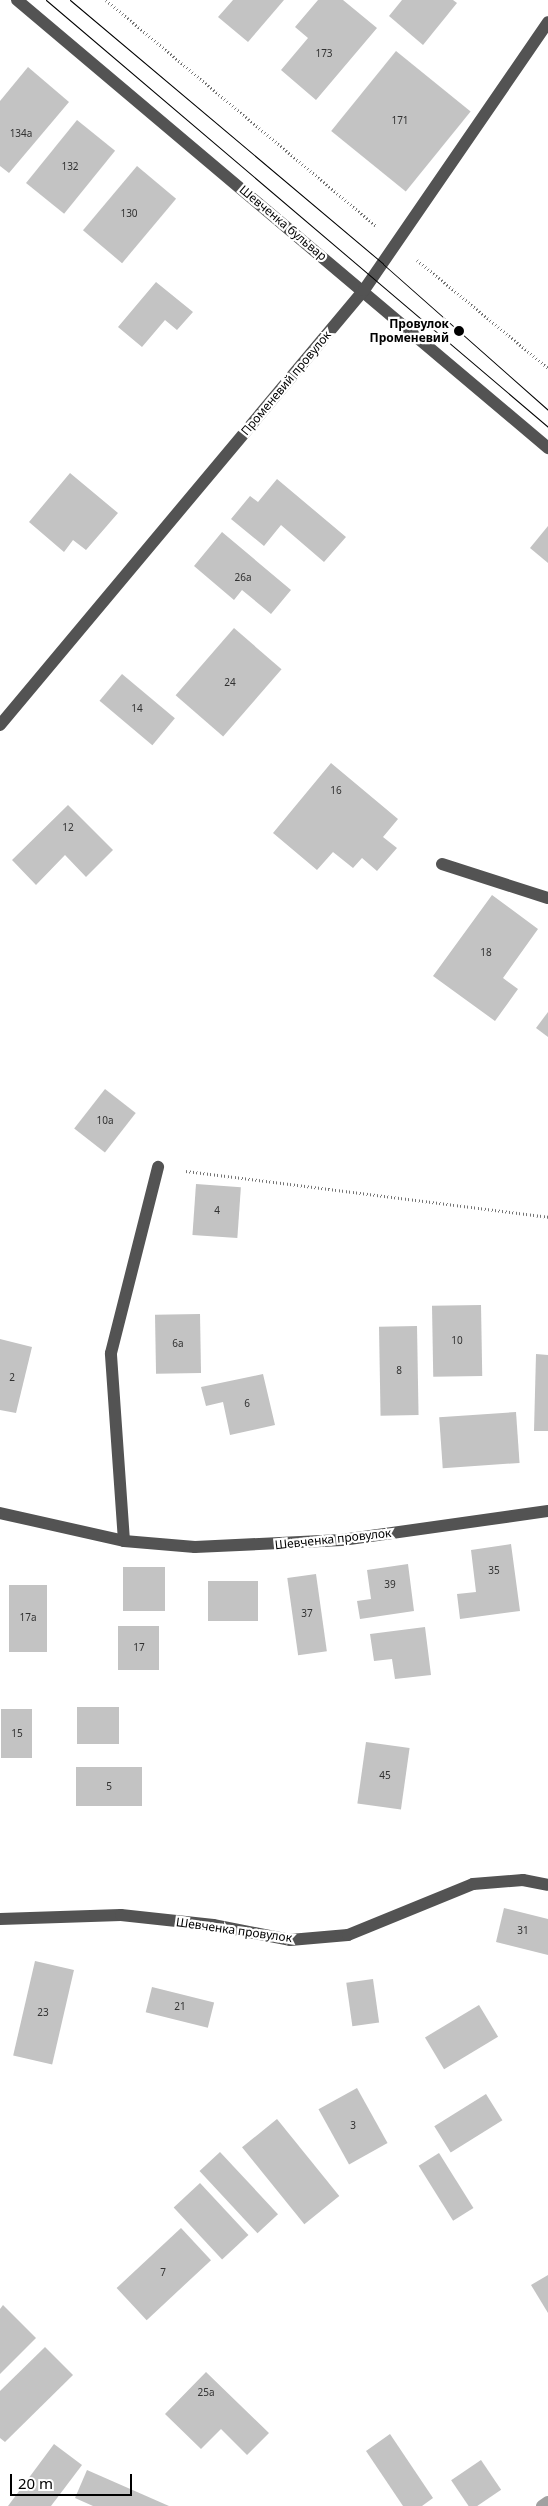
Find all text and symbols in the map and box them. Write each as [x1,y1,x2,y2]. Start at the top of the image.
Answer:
house number: 173 [315,48,333,60]
house number: 171 [391,115,409,127]
house number: 134а [10,128,32,140]
house number: 132 [61,161,79,173]
street label: Шевченка бульвар [236,182,330,264]
house number: 130 [120,208,138,220]
place label: Провулок Променевий [370,317,449,345]
marker: Провулок Променевий [453,325,465,337]
street label: Променевий провулок [238,328,334,438]
house number: 26а [235,572,251,584]
house number: 24 [224,677,236,689]
house number: 14 [131,703,143,715]
house number: 16 [330,785,342,797]
house number: 12 [62,822,74,834]
house number: 18 [480,947,492,959]
house number: 10а [97,1115,113,1127]
house number: 4 [214,1205,220,1217]
house number: 10 [451,1335,463,1347]
house number: 6а [172,1338,184,1350]
house number: 8 [396,1365,402,1377]
house number: 2 [9,1372,15,1384]
house number: 6 [244,1398,250,1410]
street label: Шевченка провулок [274,1526,392,1552]
house number: 35 [488,1565,500,1577]
house number: 39 [384,1579,396,1591]
house number: 37 [301,1608,313,1620]
house number: 17а [20,1612,36,1624]
house number: 17 [133,1642,145,1654]
house number: 15 [11,1728,23,1740]
house number: 45 [379,1770,391,1782]
house number: 5 [106,1781,112,1793]
street label: Шевченка провулок [175,1915,293,1945]
house number: 31 [517,1925,529,1937]
house number: 21 [174,2001,186,2013]
house number: 23 [37,2007,49,2019]
house number: 3 [350,2120,356,2132]
house number: 7 [160,2267,166,2279]
house number: 25а [198,2387,214,2399]
scale bar [12,2464,135,2496]
text: 20 m [18,2473,53,2493]

